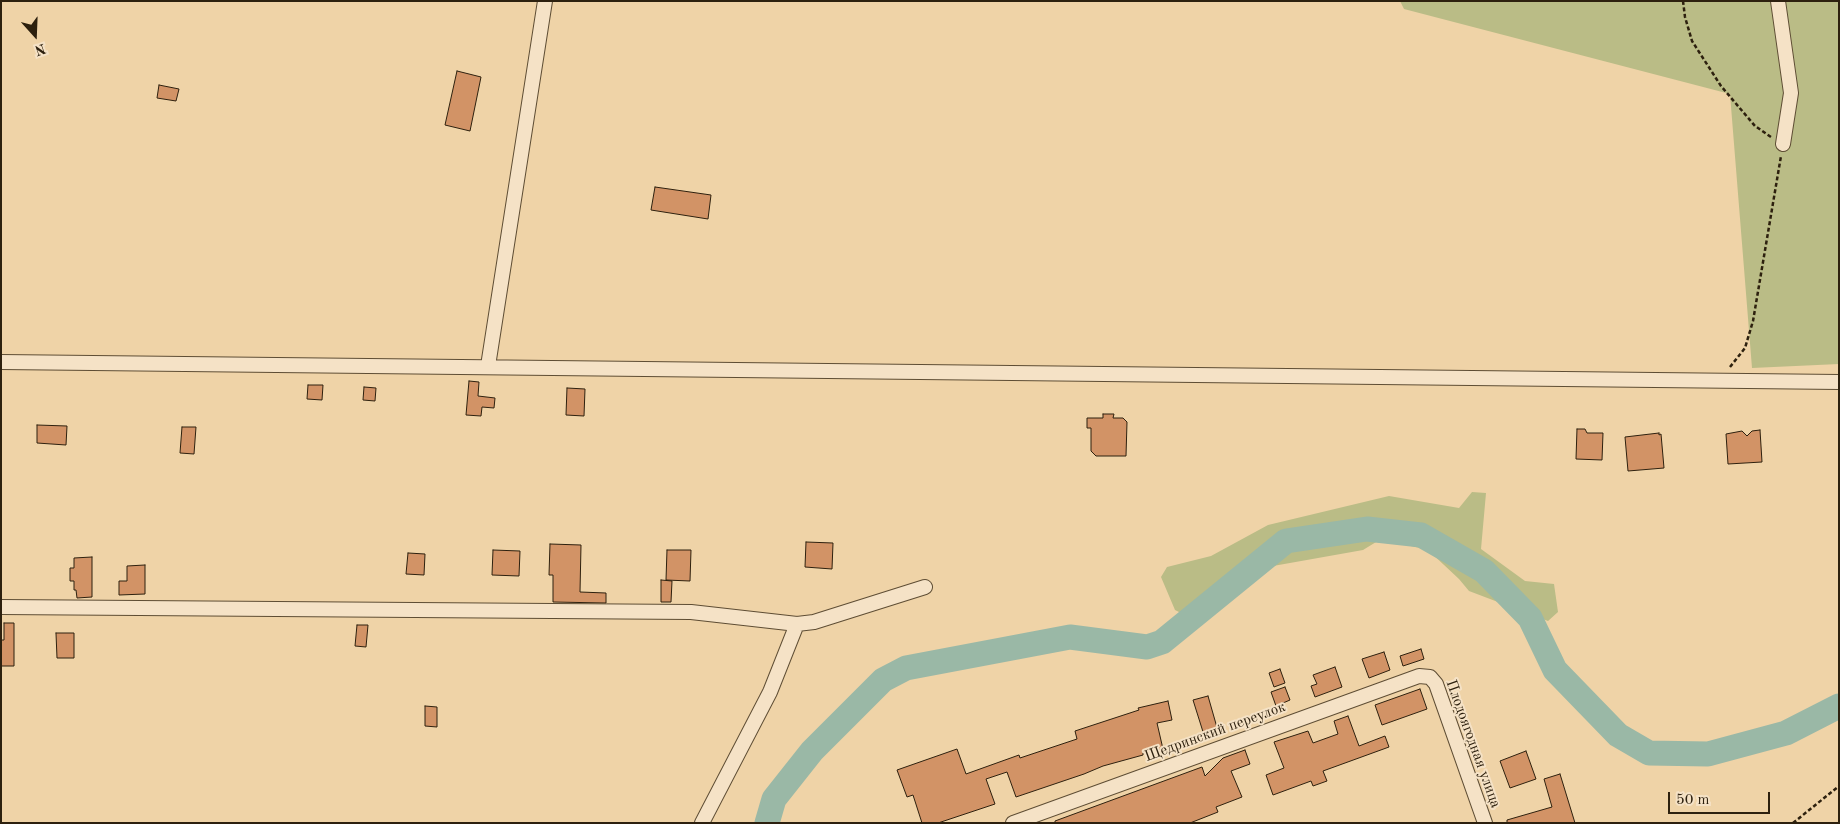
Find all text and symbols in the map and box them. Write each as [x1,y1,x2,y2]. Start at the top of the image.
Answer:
north arrow [10,10,60,60]
text: N [33,41,48,58]
street label: Плодоягодная улица [1441,677,1505,811]
street label: Щедринский переулок [1142,698,1288,766]
scale bar [1670,782,1772,814]
text: 50 m [1676,793,1710,808]

